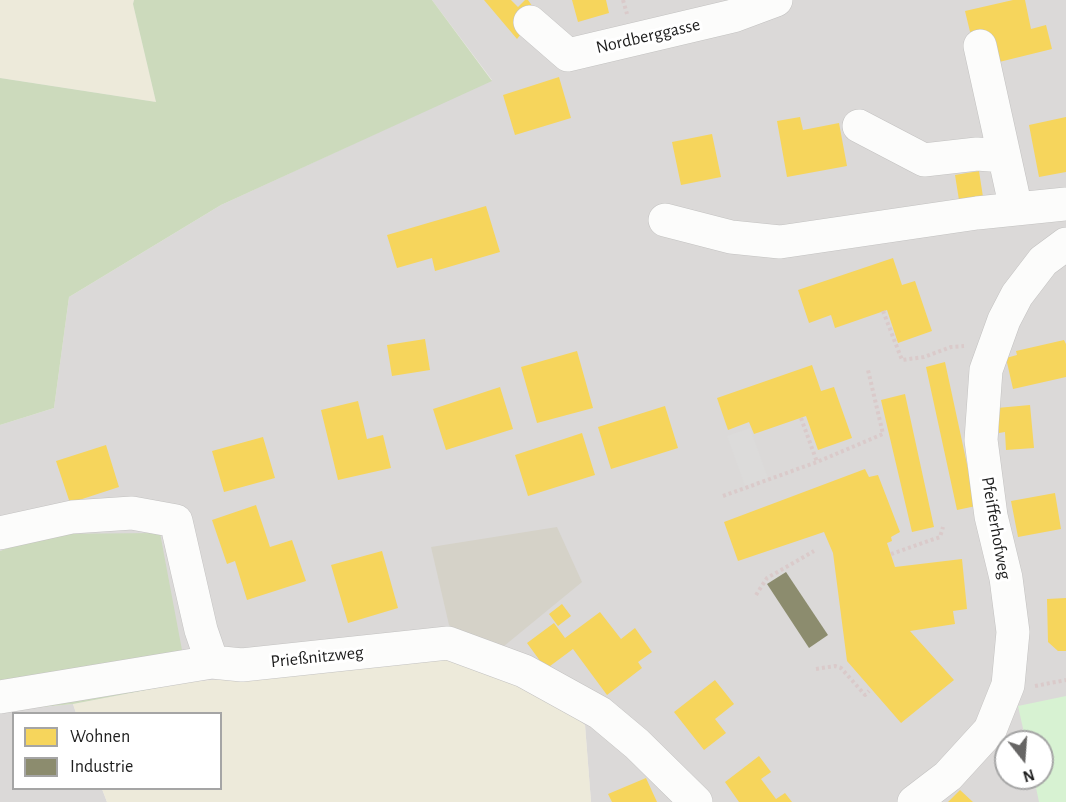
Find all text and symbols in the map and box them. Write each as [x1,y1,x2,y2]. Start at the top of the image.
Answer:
street label: Nordberggasse [594,14,702,58]
street label: Pfeifferhofweg [976,475,1016,581]
street label: Prießnitzweg [269,641,365,673]
legend [12,712,222,790]
text: Wohnen [70,728,130,746]
north arrow [994,730,1054,790]
text: Industrie [70,758,133,776]
text: N [1021,766,1036,785]

